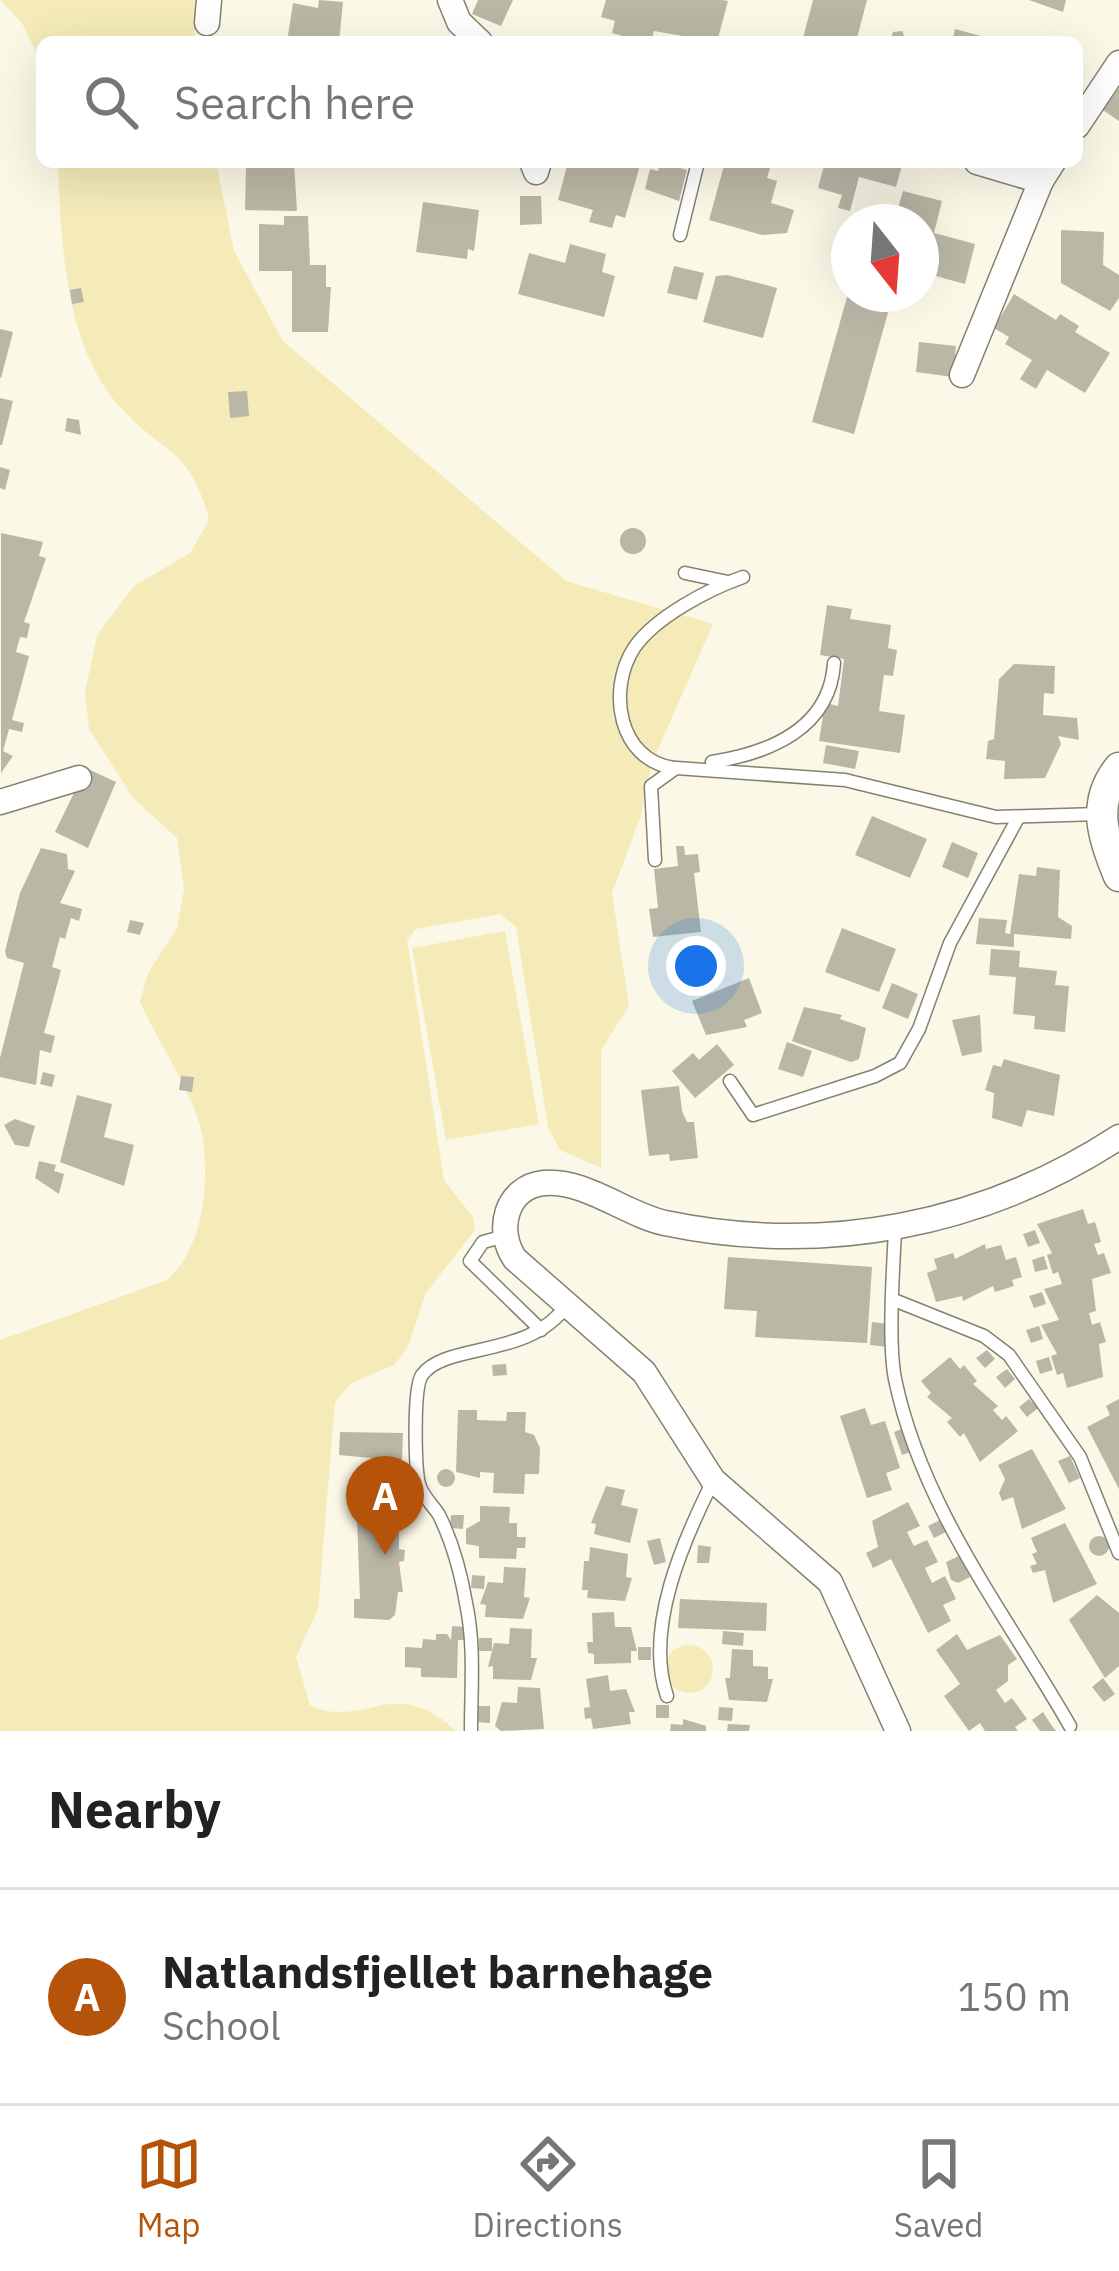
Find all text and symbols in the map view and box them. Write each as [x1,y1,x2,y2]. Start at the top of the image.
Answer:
search box [36,36,1083,168]
icon: search [78,69,144,135]
text: Search here [174,73,415,131]
north arrow [831,204,939,312]
your location [666,936,726,996]
pin: A [346,1456,424,1555]
text: Nearby [48,1776,221,1842]
text: Natlandsfjellet barnehage [162,1942,713,2000]
text: A [74,1971,100,2022]
text: 150 m [958,1971,1071,2022]
text: School [162,2000,281,2051]
tab: Map [136,2131,202,2246]
tab: Directions [473,2131,623,2246]
tab: Saved [894,2131,983,2246]

